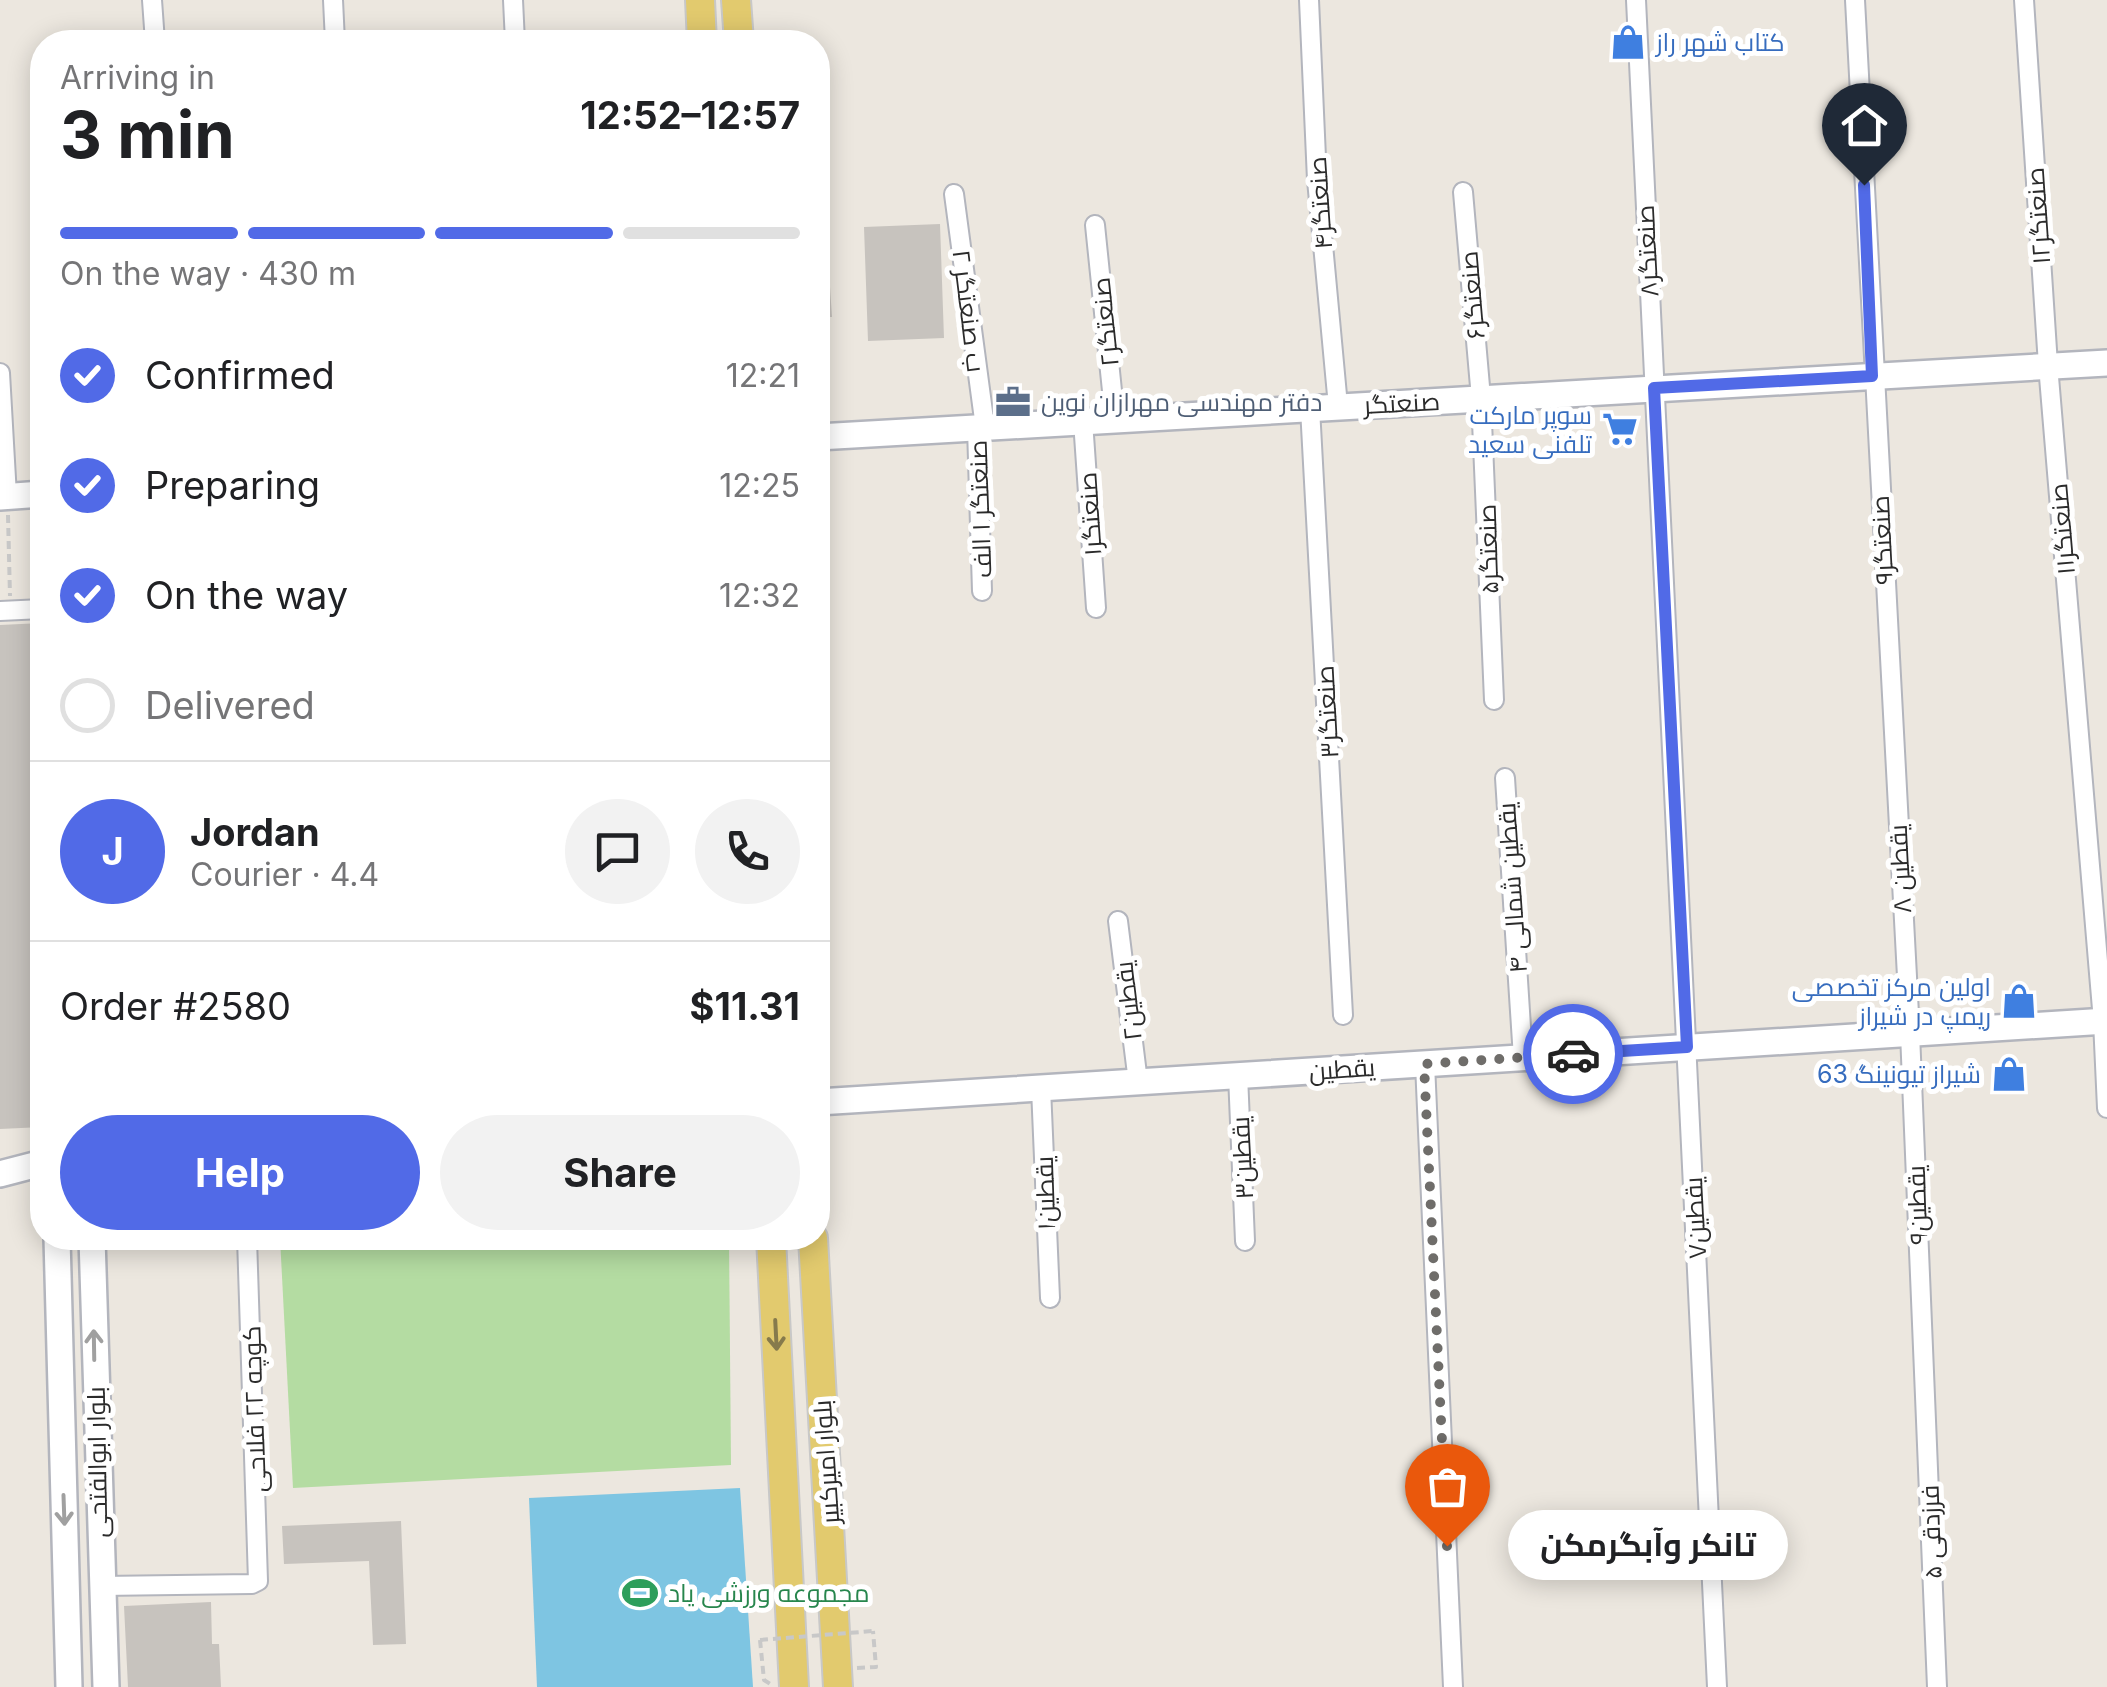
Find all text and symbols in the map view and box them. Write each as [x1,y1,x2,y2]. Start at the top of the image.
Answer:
shop icon: کتاب شهر راز [1609,23,1647,61]
place label: کتاب شهر راز [1654,27,1785,57]
text: Arriving in [60,58,215,97]
pin [1822,83,1907,186]
text: 12:52–12:57 [580,92,800,138]
text: 3 min [60,95,235,174]
icon: home [1837,98,1892,153]
street label: صنعتگر۴ [1302,156,1338,250]
street label: صنعتگر۱۲ [2020,166,2056,266]
street label: صنعتگر۸ [1630,204,1664,298]
street label: ۲ ب صنعتگر [947,248,991,374]
street label: صنعتگر۶ [1453,250,1491,340]
text: On the way · 430 m [60,254,356,293]
street label: صنعتگر۲ [1085,276,1125,368]
icon: check [60,348,115,403]
text: Confirmed [145,352,335,398]
text: 12:21 [726,356,800,395]
office icon: دفتر مهندسی مهرازان نوین [994,383,1032,421]
street label: صنعتگر [1361,386,1441,420]
place label: دفتر مهندسی مهرازان نوین [1041,387,1322,417]
place label: سوپر مارکت تلفنی سعید [1468,400,1592,459]
supermarket icon: سوپر مارکت تلفنی سعید [1601,410,1639,448]
street label: صنعتگر ۱ الف [963,439,997,579]
icon: check [60,458,115,513]
text: Preparing [145,462,320,508]
text: 12:25 [719,466,800,505]
street label: صنعتگر۱ [1072,471,1108,557]
street label: صنعتگر۱۱ [2043,482,2081,576]
street label: صنعتگر۹ [1865,495,1899,585]
street label: صنعتگر۵ [1471,504,1505,594]
icon: check [60,568,115,623]
text: On the way [145,572,348,618]
text: 12:32 [719,576,800,615]
street label: صنعتگر۳ [1310,665,1344,759]
text: Delivered [145,682,315,728]
button: chat [565,799,670,904]
button: phone [695,799,800,904]
street label: یقطین شمالی ۴ [1491,801,1533,974]
text: Jordan [190,809,320,855]
street label: یقطین ۸ [1883,824,1917,914]
text: J [101,828,124,874]
text: Courier · 4.4 [190,855,379,894]
street label: یقطین۲ [1108,959,1148,1042]
place label: اولین مرکز تخصصی ریمپ در شیراز [1792,972,1991,1033]
shop icon: اولین مرکز تخصصی ریمپ در شیراز [2000,982,2038,1020]
text: Order #2580 [60,983,291,1029]
text: $11.31 [690,983,800,1029]
courier [1523,1004,1623,1104]
icon: car [1546,1027,1601,1082]
street label: یقطین [1308,1052,1376,1086]
shop icon: شیراز تیونینگ 63 [1990,1055,2028,1093]
place label: شیراز تیونینگ 63 [1817,1059,1981,1089]
button: Help [60,1115,420,1230]
button: Share [440,1115,800,1230]
street label: یقطین۳ [1225,1115,1259,1200]
street label: یقطین۱ [1029,1155,1061,1230]
street label: یقطین۹ [1901,1165,1933,1245]
street label: یقطین۷ [1678,1176,1712,1260]
one-way arrow [767,1318,786,1350]
street label: کوچه ۲۲ فلاحی [236,1325,274,1493]
one-way arrow [85,1329,104,1361]
street label: بلوار ابوالفتحی [81,1386,113,1538]
street label: بلوار امیرکبیر [807,1399,845,1527]
pin [1405,1444,1490,1547]
icon: bag [1420,1459,1475,1514]
street label: فرزدقی ۵ [1914,1484,1948,1580]
one-way arrow [55,1493,74,1525]
callout: تانکر وآبگرمکن [1507,1511,1787,1581]
text: تانکر وآبگرمکن [1540,1525,1756,1564]
sports icon: مجموعه ورزشی یاد [621,1574,659,1612]
place label: مجموعه ورزشی یاد [668,1578,869,1608]

